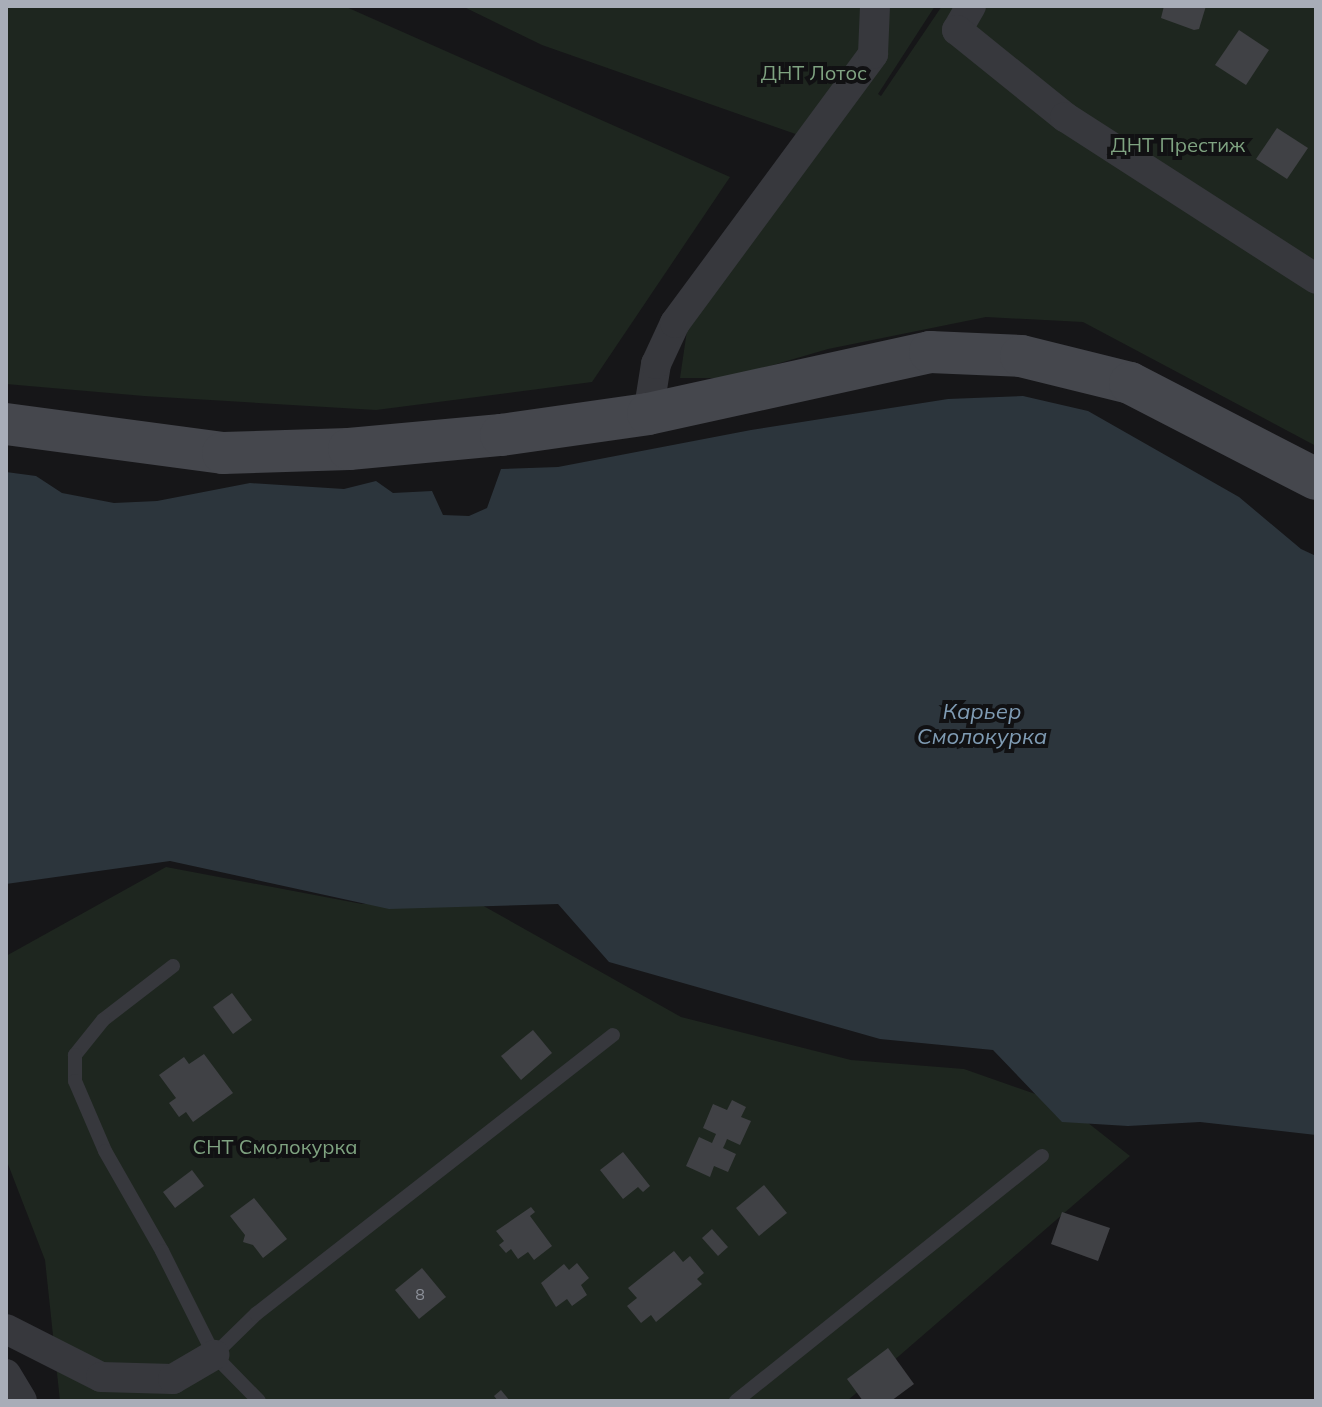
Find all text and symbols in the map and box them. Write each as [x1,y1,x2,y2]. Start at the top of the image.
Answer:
park label: ДНТ Лотос [761,60,867,84]
park label: ДНТ Престиж [1111,132,1245,156]
water label: Карьер Смолокурка [917,698,1047,750]
park label: СНТ Смолокурка [193,1134,357,1158]
house number: 8 [415,1284,425,1304]

